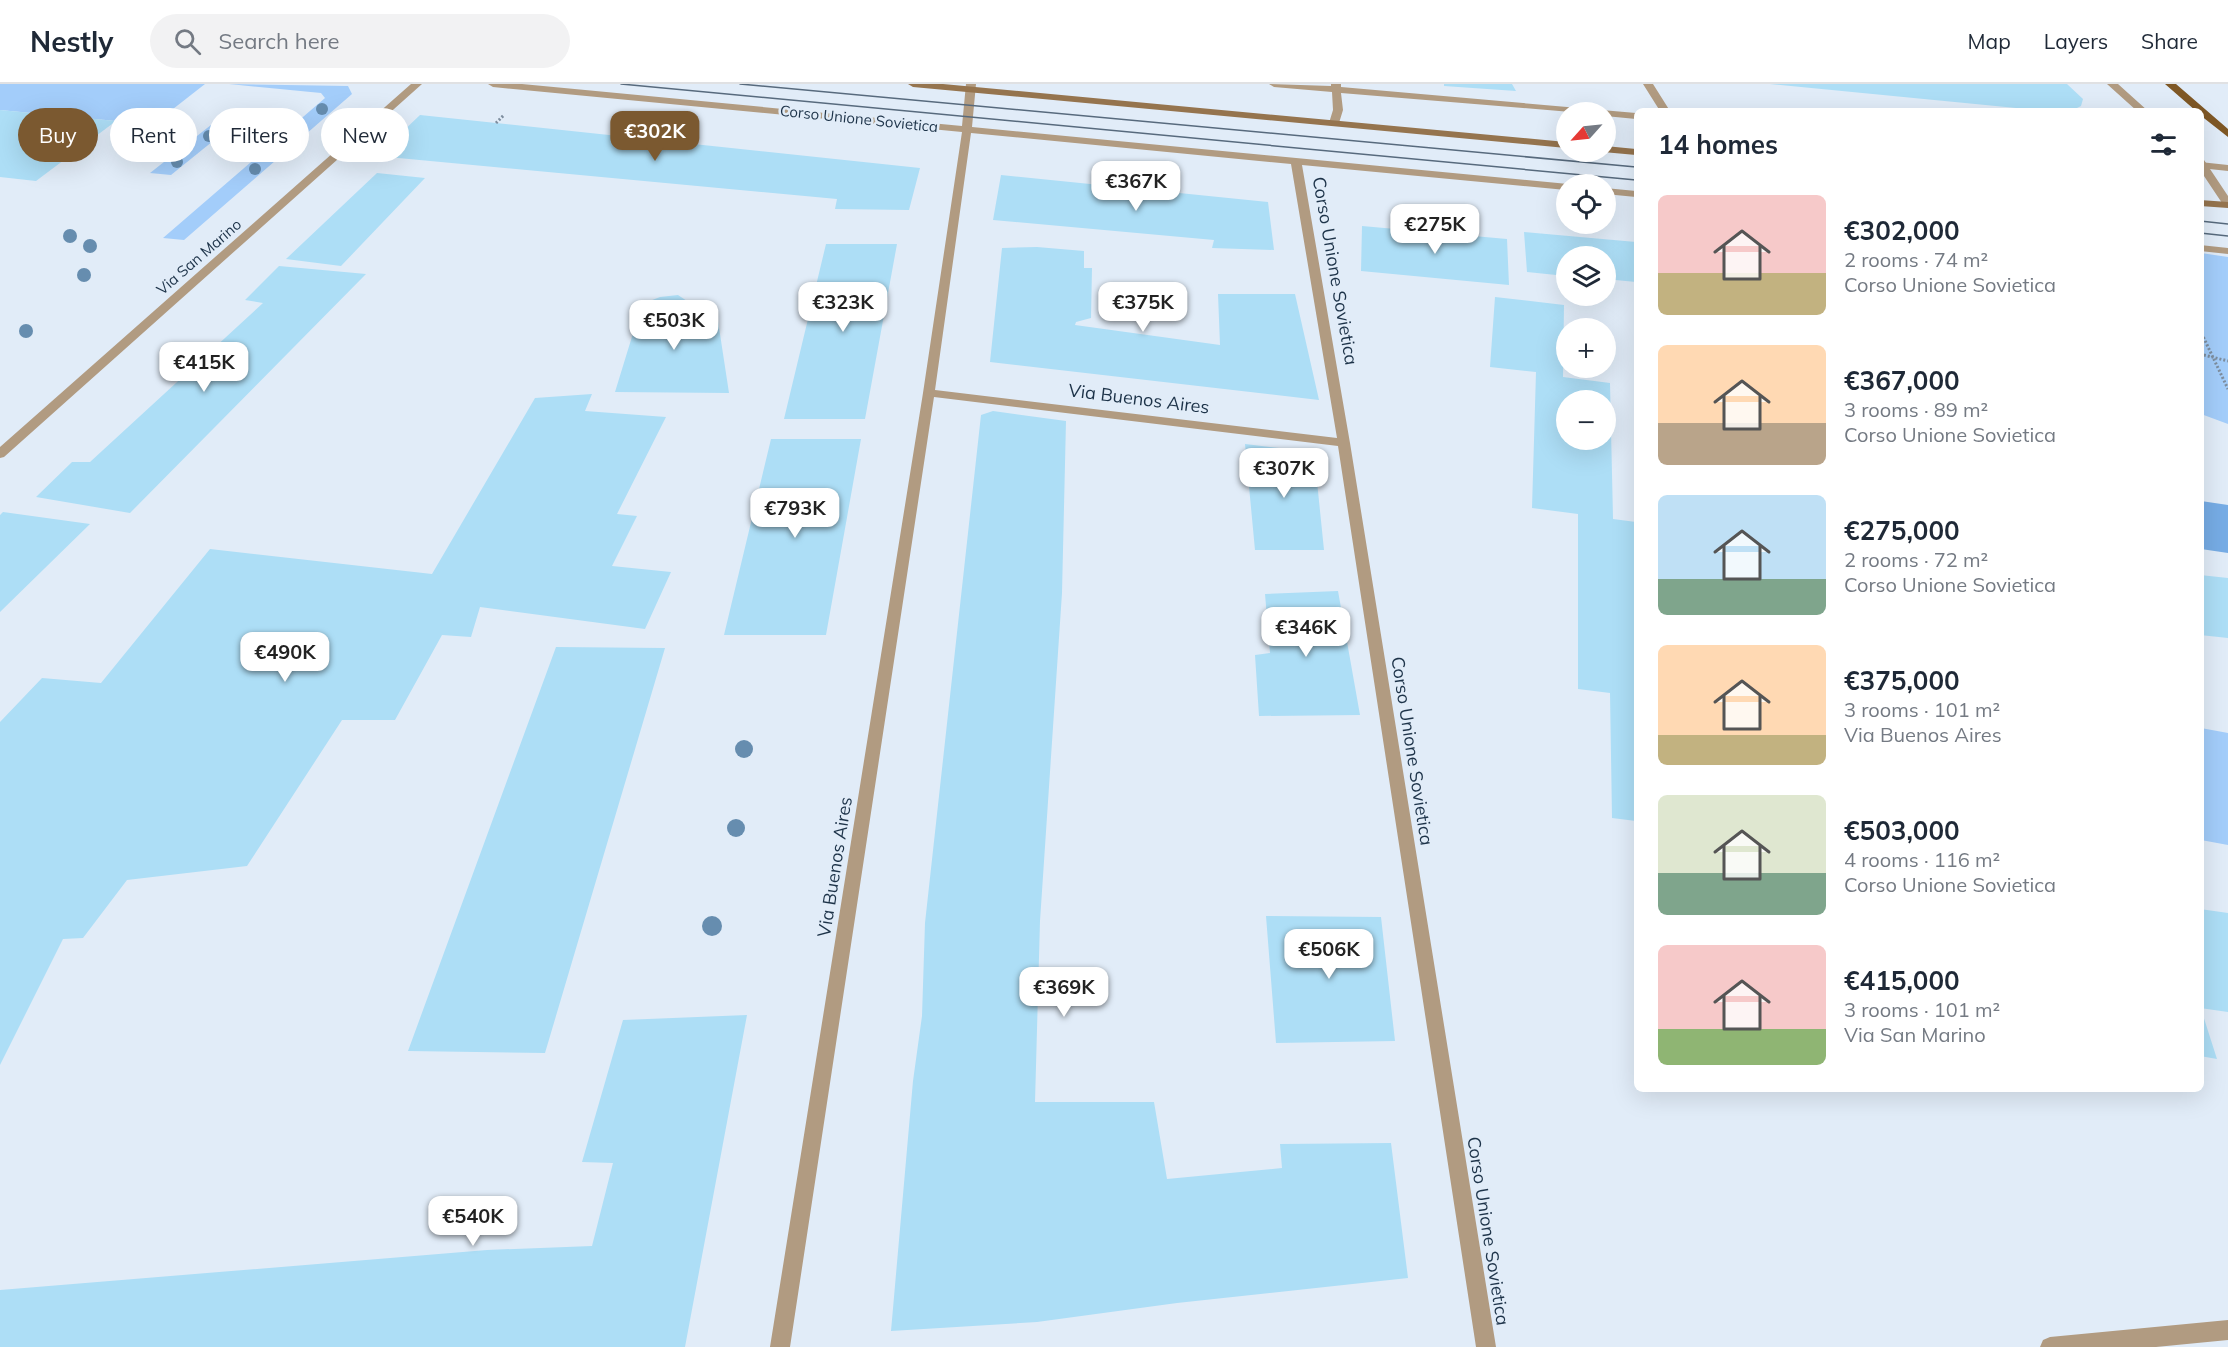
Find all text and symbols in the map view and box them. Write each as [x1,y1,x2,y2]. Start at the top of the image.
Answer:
search box [150,14,570,68]
text: Nestly [30,24,114,59]
icon: search [171,25,204,58]
text: Search here [219,27,339,55]
text: Map [1968,28,2011,54]
text: Layers [2044,28,2108,54]
text: Share [2141,28,2198,54]
street label: Corso Unione Sovietica [779,101,939,136]
north arrow [1556,102,1616,162]
map controls [1556,102,1616,450]
chip: Buy [18,108,98,162]
chip: Rent [110,108,197,162]
chip: Filters [209,108,309,162]
chip: New [321,108,409,162]
pin: €302K [613,111,697,162]
text: €302K [624,118,686,143]
text: 14 homes [1658,128,1778,161]
icon: filters [2147,128,2180,161]
pin: €367K [1094,161,1178,212]
text: €367K [1105,168,1167,193]
button: locate [1556,174,1616,234]
street label: Corso Unione Sovietica [1308,175,1363,367]
pin: €275K [1393,204,1477,255]
text: €275K [1404,211,1466,236]
text: €302,000 [1844,214,1960,247]
street label: Via San Marino [152,215,245,299]
icon: home [1706,219,1778,291]
button: layers [1556,246,1616,306]
text: 2 rooms · 74 m² [1844,247,1988,272]
text: Corso Unione Sovietica [1844,272,2056,297]
pin: €323K [801,282,885,333]
pin: €375K [1101,282,1185,333]
text: €323K [812,289,874,314]
text: €375K [1112,289,1174,314]
pin: €503K [632,300,716,351]
text: €503K [643,307,705,332]
button: + [1556,318,1616,378]
pin: €415K [162,342,246,393]
text: €415K [173,349,235,374]
text: €367,000 [1844,364,1960,397]
icon: home [1706,369,1778,441]
street label: Via Buenos Aires [1067,378,1211,419]
button: − [1556,390,1616,450]
text: 3 rooms · 89 m² [1844,397,1988,422]
text: Corso Unione Sovietica [1844,422,2056,447]
pin: €307K [1242,448,1326,499]
text: €307K [1253,455,1315,480]
pin: €793K [753,488,837,539]
text: €793K [764,495,826,520]
text: €275,000 [1844,514,1960,547]
icon: home [1706,519,1778,591]
text: 2 rooms · 72 m² [1844,547,1988,572]
text: Corso Unione Sovietica [1844,572,2056,597]
pin: €346K [1264,607,1348,658]
text: €346K [1275,614,1337,639]
pin: €490K [243,632,327,683]
text: €490K [254,639,316,664]
street label: Corso Unione Sovietica [1386,655,1439,847]
text: €375,000 [1844,664,1960,697]
icon: home [1706,669,1778,741]
text: 3 rooms · 101 m² [1844,697,2000,722]
text: Via Buenos Aires [1844,722,2002,747]
street label: Via Buenos Aires [812,795,857,939]
text: €503,000 [1844,814,1960,847]
icon: home [1706,819,1778,891]
text: 4 rooms · 116 m² [1844,847,2000,872]
text: Corso Unione Sovietica [1844,872,2056,897]
pin: €506K [1287,929,1371,980]
text: €506K [1298,936,1360,961]
text: €415,000 [1844,964,1960,997]
pin: €369K [1022,967,1106,1018]
icon: home [1706,969,1778,1041]
text: €369K [1033,974,1095,999]
text: 3 rooms · 101 m² [1844,997,2000,1022]
text: Via San Marino [1844,1022,1986,1047]
street label: Corso Unione Sovietica [1462,1135,1515,1327]
pin: €540K [431,1196,515,1247]
text: €540K [442,1203,504,1228]

